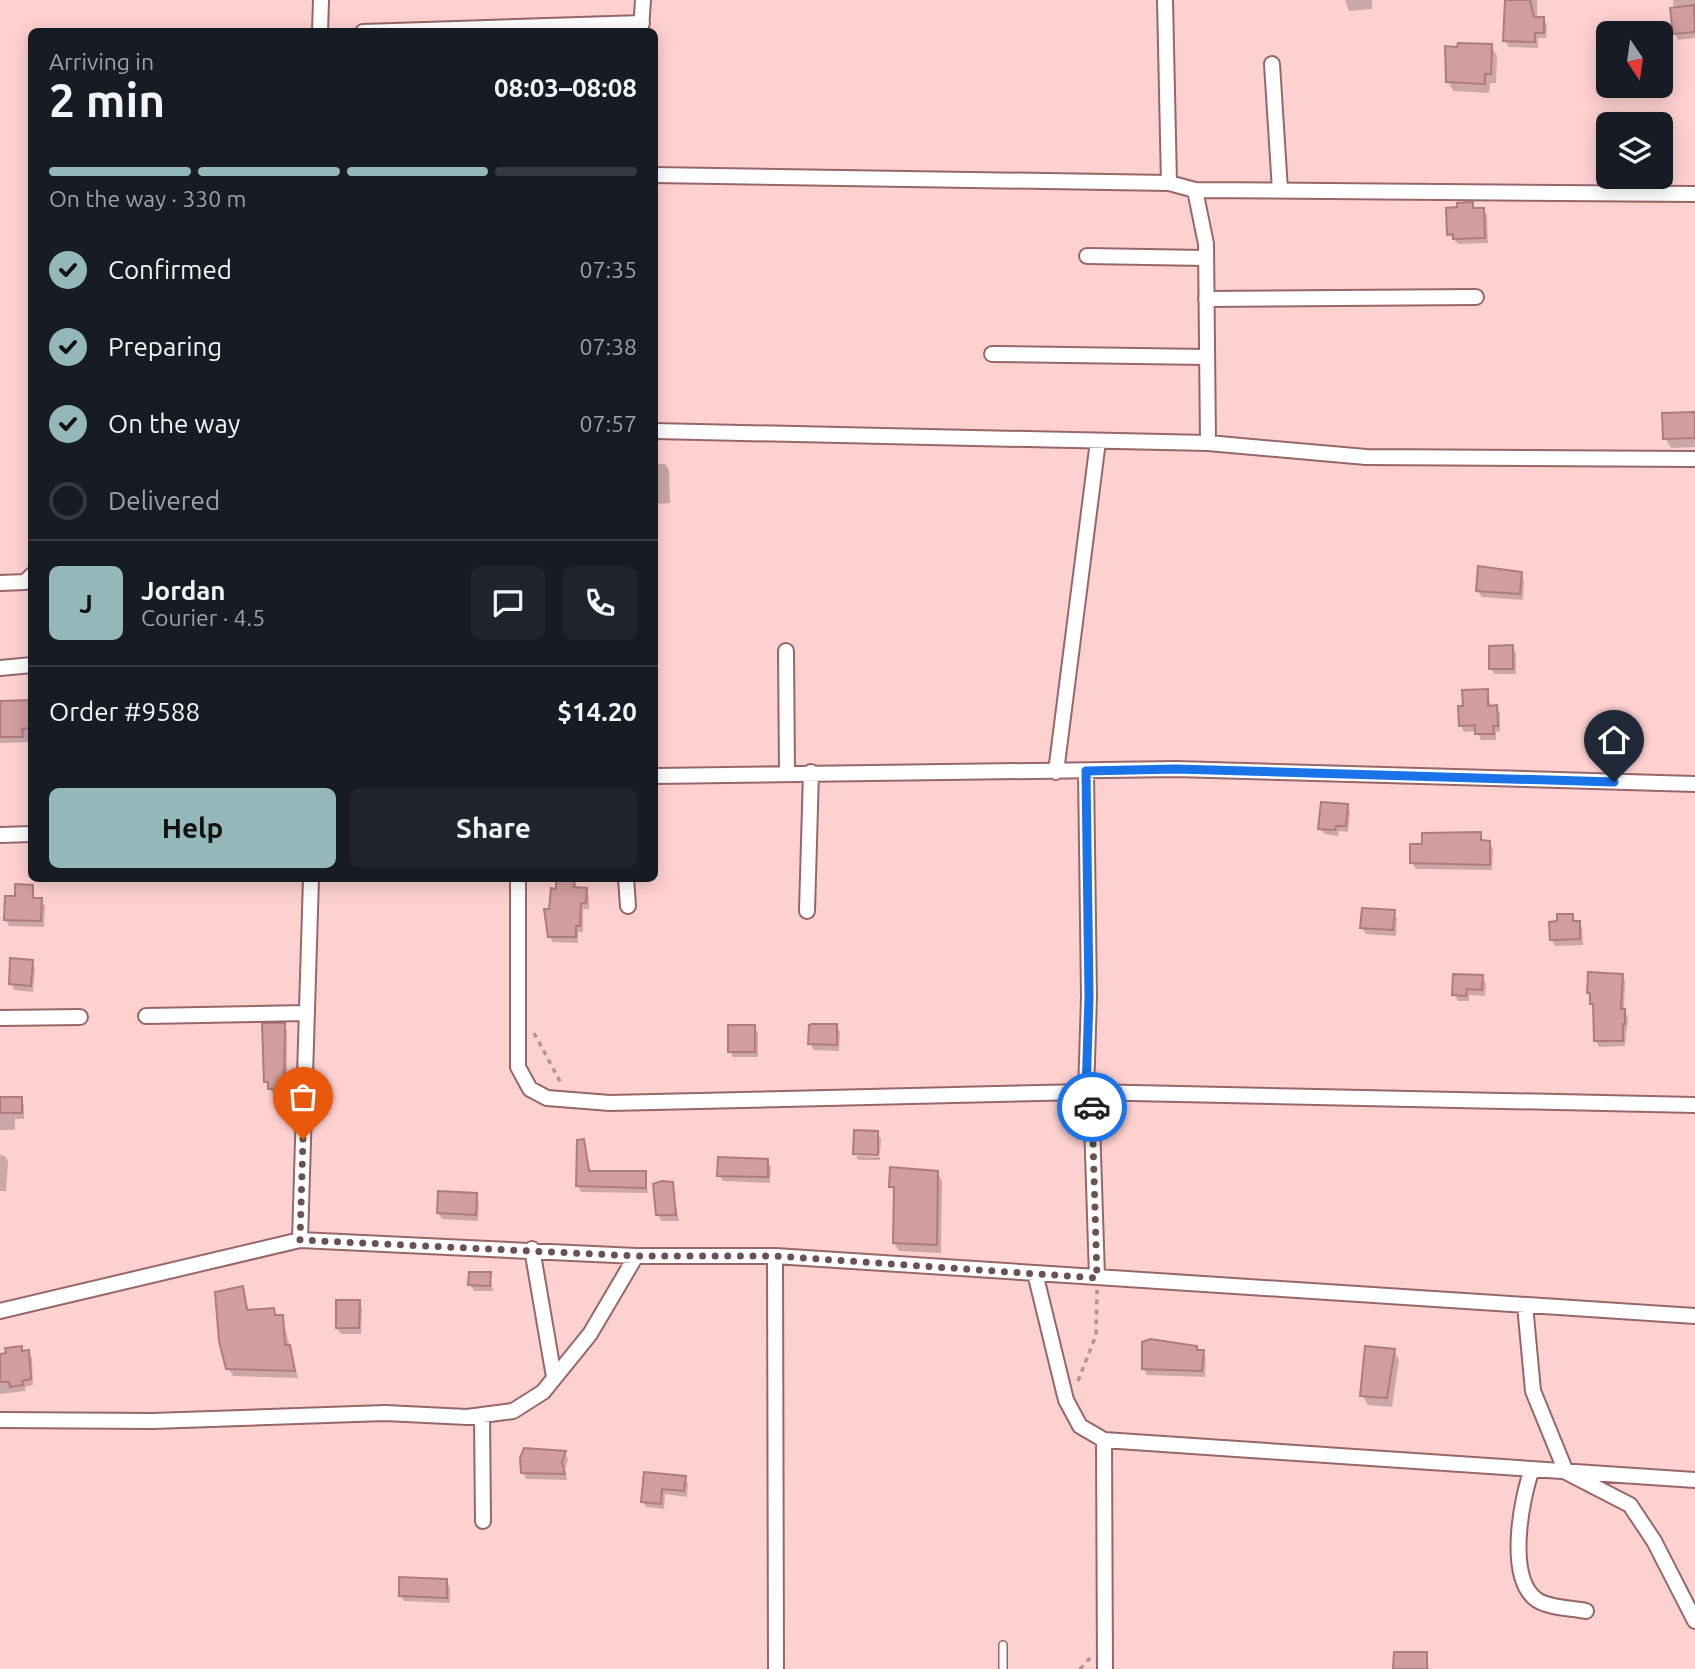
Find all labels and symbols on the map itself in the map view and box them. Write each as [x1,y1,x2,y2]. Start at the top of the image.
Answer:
north arrow [1596,21,1673,98]
pin [1584,710,1644,782]
pin [273,1067,333,1139]
courier [1057,1072,1127,1142]

